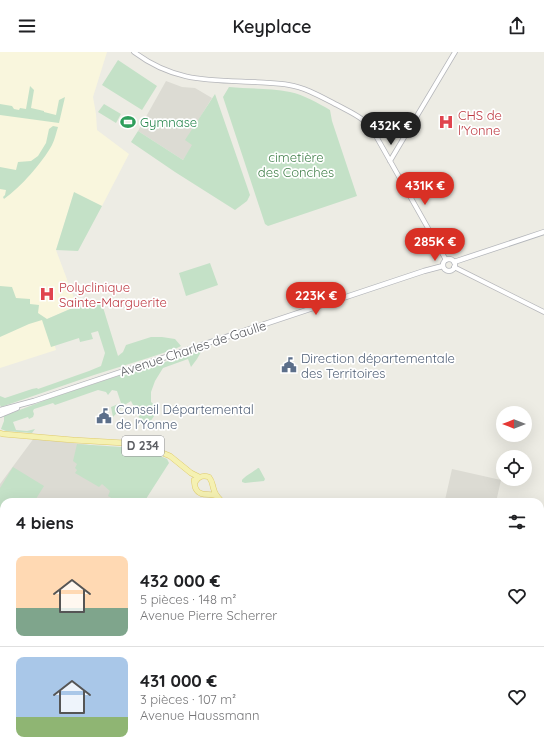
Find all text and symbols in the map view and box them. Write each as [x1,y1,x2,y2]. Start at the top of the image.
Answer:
icon: menu [16,15,38,37]
text: Keyplace [232,15,312,38]
icon: share [506,15,528,37]
place label: CHS de l'Yonne [458,107,502,138]
pin: 432K € [358,112,424,146]
sports icon: Gymnase [119,113,137,131]
hospital icon: CHS de l'Yonne [437,113,455,131]
place label: Gymnase [140,114,197,130]
text: 432K € [370,117,412,133]
park label: cimetière des Conches [258,149,334,180]
pin: 431K € [392,172,458,206]
text: 431K € [405,177,445,193]
pin: 285K € [402,228,468,262]
text: 285K € [414,233,456,249]
place label: Polyclinique Sainte-Marguerite [59,279,167,310]
pin: 223K € [283,282,349,316]
hospital icon: Polyclinique Sainte-Marguerite [38,285,56,303]
text: 223K € [295,287,337,303]
street label: Avenue Charles de Gaulle [118,317,268,379]
place label: Direction départementale des Territoires [301,350,455,381]
public building icon: Direction départementale des Territoires [280,356,298,374]
place label: Conseil Départemental de l'Yonne [116,401,254,432]
north arrow [496,406,532,442]
map controls [496,406,532,486]
public building icon: Conseil Départemental de l'Yonne [95,407,113,425]
road number: D 234 [122,436,164,456]
button: locate [496,450,532,486]
icon: filters [506,511,528,533]
text: 4 biens [16,512,74,533]
text: 432 000 € [140,570,220,591]
icon: home [48,572,96,620]
icon: heart [506,585,528,607]
text: 5 pièces · 148 m² [140,591,236,607]
text: Avenue Pierre Scherrer [140,607,277,623]
text: 431 000 € [140,670,217,691]
icon: home [48,673,96,721]
icon: heart [506,686,528,708]
text: 3 pièces · 107 m² [140,691,236,707]
text: Avenue Haussmann [140,707,259,723]

